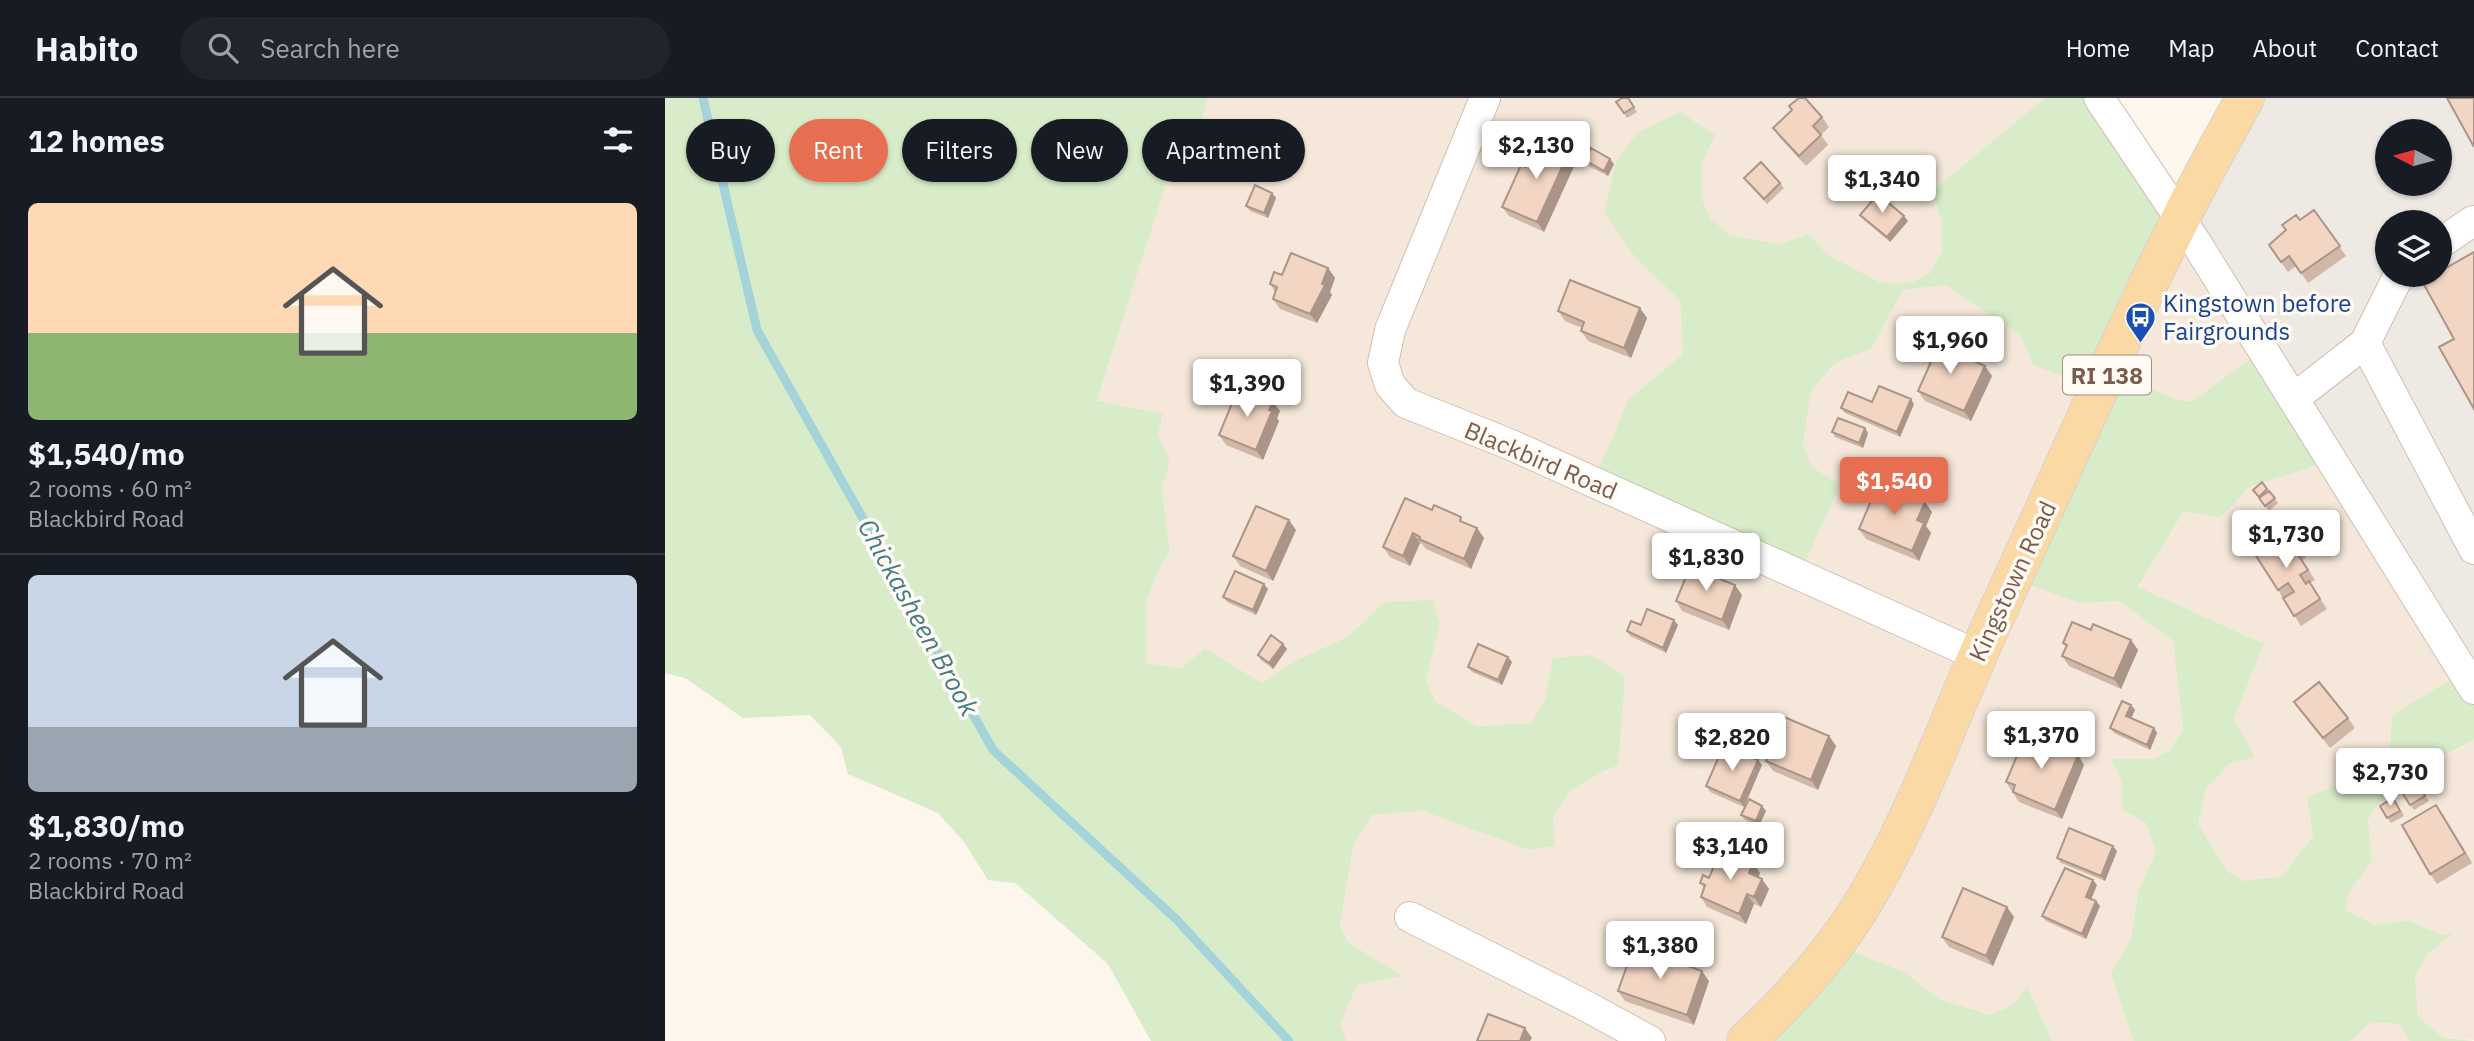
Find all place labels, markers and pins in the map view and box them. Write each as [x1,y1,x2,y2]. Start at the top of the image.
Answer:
pin: $2,130 [1479,122,1593,181]
pin: $1,340 [1825,156,1939,215]
place label: Kingstown before Fairgrounds [2163,287,2352,347]
bus stop icon: Kingstown before Fairgrounds [2123,300,2157,344]
pin: $1,960 [1893,316,2007,376]
pin: $1,390 [1190,360,1304,419]
pin: $1,540 [1837,458,1951,517]
pin: $1,730 [2229,510,2343,570]
pin: $1,830 [1649,533,1763,593]
pin: $1,370 [1984,712,2098,771]
pin: $2,820 [1675,714,1789,773]
pin: $2,730 [2333,748,2447,808]
pin: $3,140 [1673,822,1787,882]
pin: $1,380 [1603,922,1717,981]

